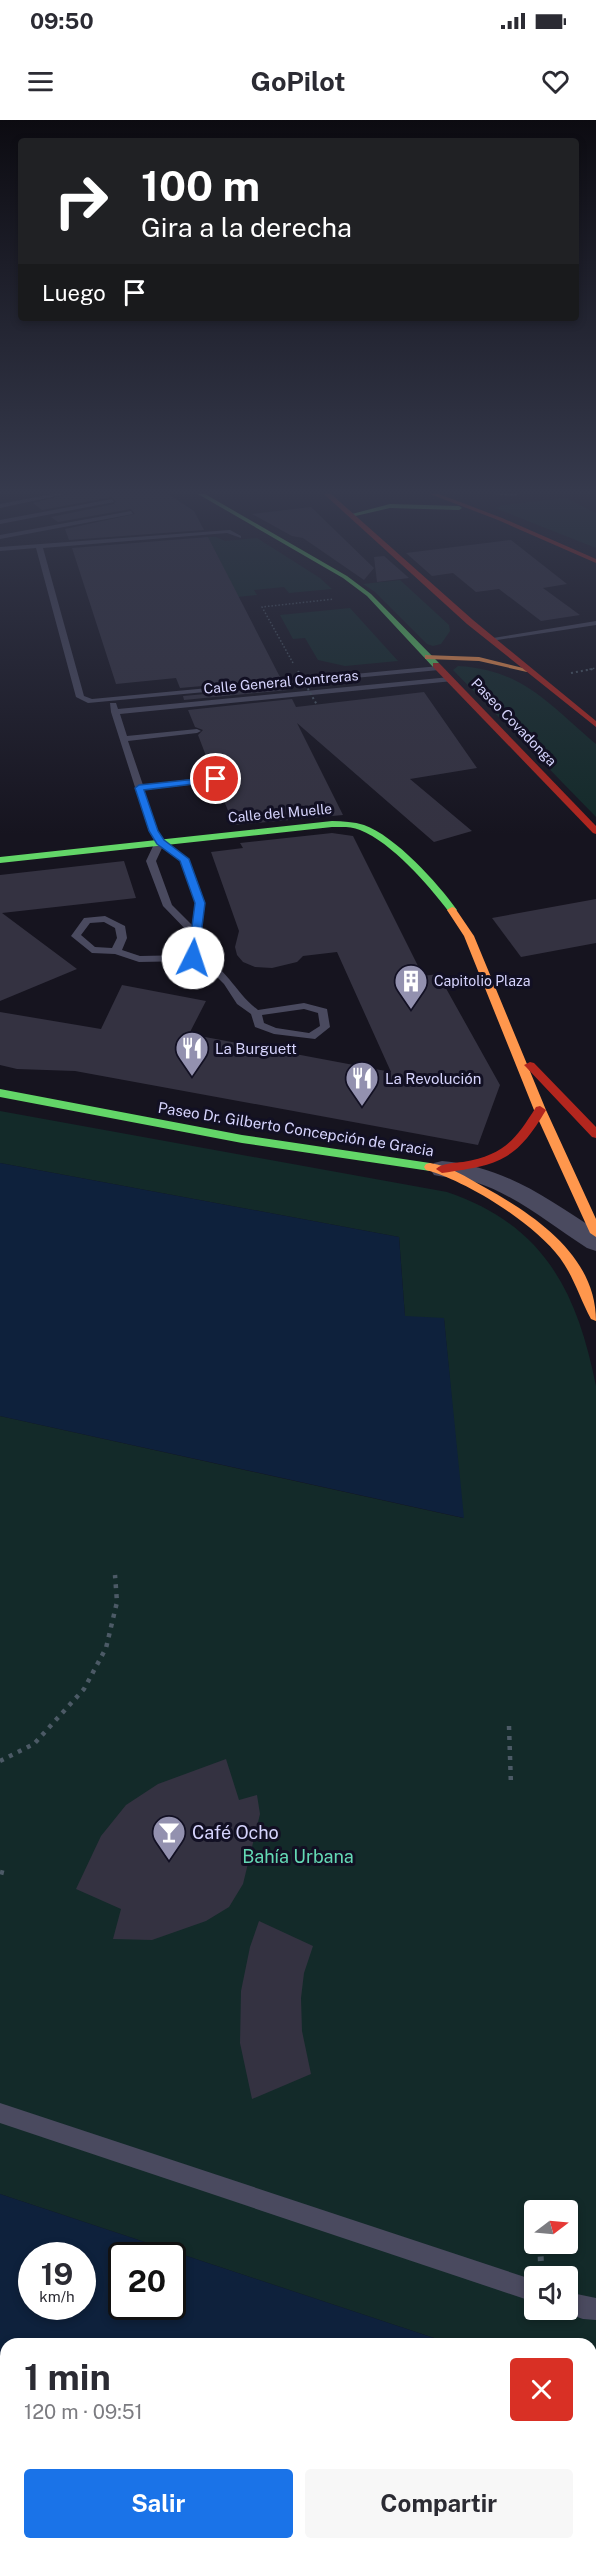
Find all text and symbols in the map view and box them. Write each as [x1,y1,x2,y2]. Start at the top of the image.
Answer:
text: 09:50 [30,8,94,34]
icon: menu [24,65,57,98]
text: GoPilot [251,65,345,97]
icon: heart [539,65,572,98]
text: 100 m [141,161,260,210]
icon: right [42,162,120,240]
text: Gira a la derecha [141,211,352,243]
icon: arrive [118,276,151,309]
text: Luego [42,280,106,306]
street label: Calle General Contreras [203,667,359,697]
street label: Paseo Covadonga [468,675,560,769]
pin [190,753,241,804]
icon: arrive [199,762,232,795]
street label: Calle del Muelle [227,800,333,826]
position arrow [161,926,225,990]
building icon: Capitolio Plaza [393,963,429,1010]
place label: Capitolio Plaza [434,973,530,989]
restaurant icon: La Burguett [174,1030,210,1077]
place label: La Burguett [215,1040,297,1057]
restaurant icon: La Revolución [344,1060,380,1107]
place label: La Revolución [385,1070,481,1087]
street label: Paseo Dr. Gilberto Concepción de Gracia [157,1099,435,1159]
bar icon: Café Ocho [151,1814,187,1861]
place label: Café Ocho [192,1822,279,1843]
park label: Bahía Urbana [242,1846,354,1867]
north arrow [524,2200,578,2254]
map controls [524,2200,578,2320]
speed limit sign: 20 [108,2242,186,2320]
text: 19 [41,2256,73,2292]
button: sound [524,2266,578,2320]
text: km/h [39,2288,75,2305]
text: 1 min [24,2356,111,2398]
button: close [510,2358,573,2421]
text: 120 m · 09:51 [24,2400,143,2424]
button: Salir [24,2469,293,2538]
button: Compartir [305,2469,573,2538]

